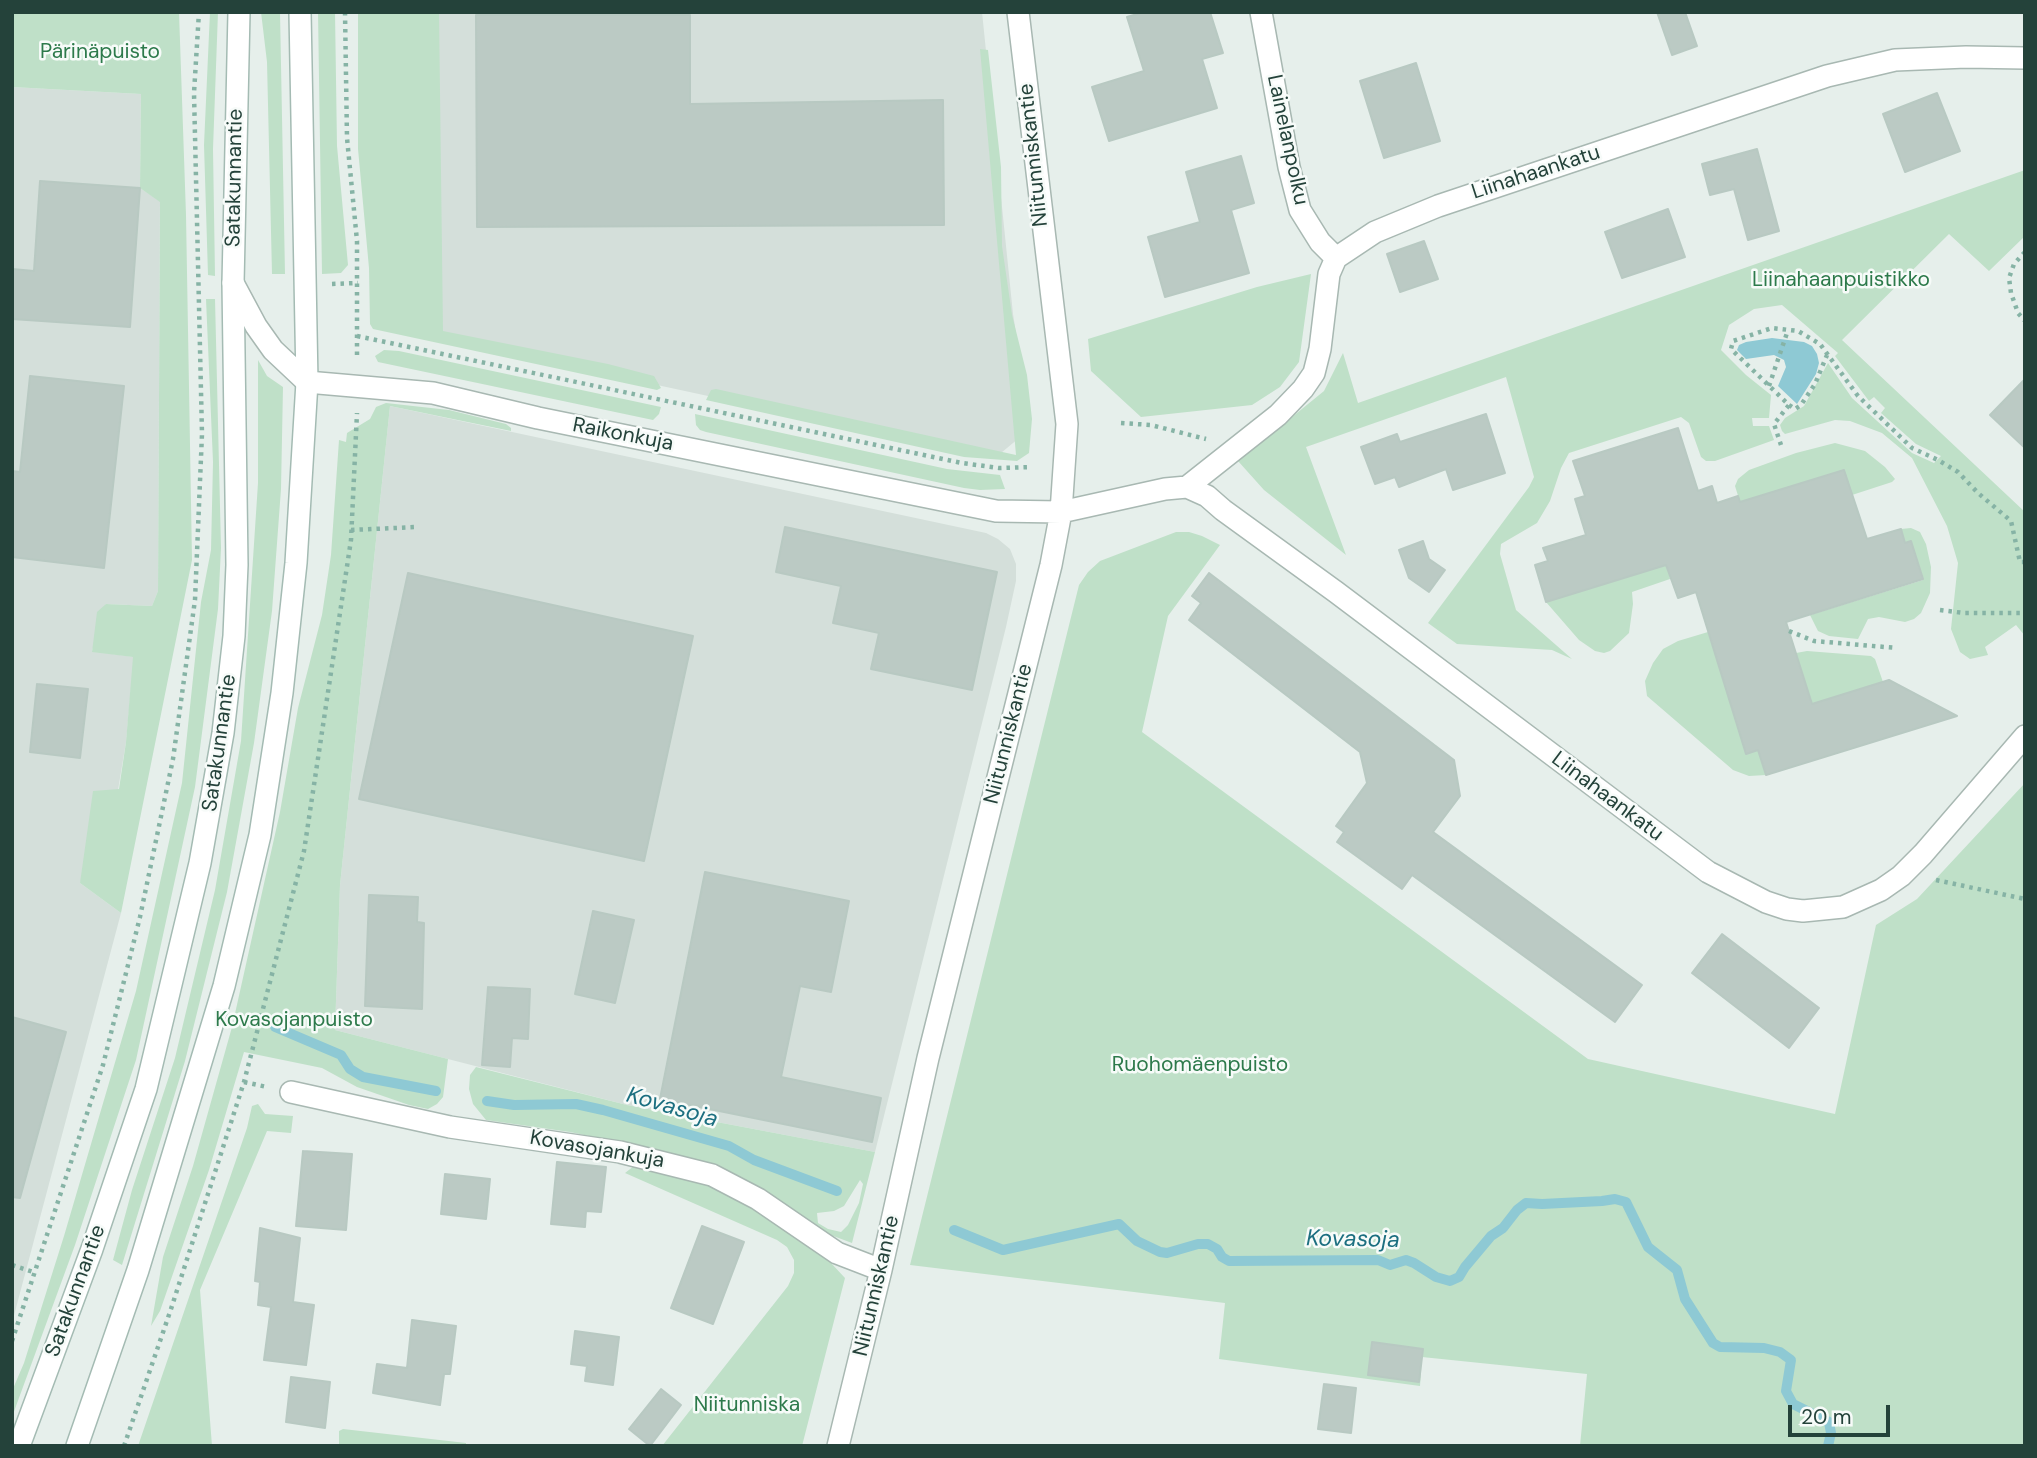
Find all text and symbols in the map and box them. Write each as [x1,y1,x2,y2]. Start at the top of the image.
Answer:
park label: Pärinäpuisto [40,39,160,65]
street label: Lainelanpolku [1261,73,1313,207]
street label: Niitunniskantie [1014,82,1054,228]
street label: Satakunnantie [221,109,249,247]
street label: Liinahaankatu [1469,140,1603,206]
park label: Liinahaanpuistikko [1752,267,1930,293]
street label: Raikonkuja [570,413,676,457]
street label: Niitunniskantie [979,661,1039,807]
street label: Satakunnantie [198,673,242,813]
street label: Liinahaankatu [1546,747,1668,847]
park label: Kovasojanpuisto [215,1007,373,1033]
park label: Ruohomäenpuisto [1112,1052,1288,1078]
water label: Kovasoja [623,1082,721,1134]
street label: Kovasojankuja [528,1126,666,1174]
street label: Niitunniskantie [849,1213,905,1359]
street label: Satakunnantie [40,1222,112,1360]
water label: Kovasoja [1306,1225,1400,1255]
park label: Niitunniska [694,1392,800,1418]
scale bar [1792,1392,1894,1436]
text: 20 m [1801,1403,1852,1431]

